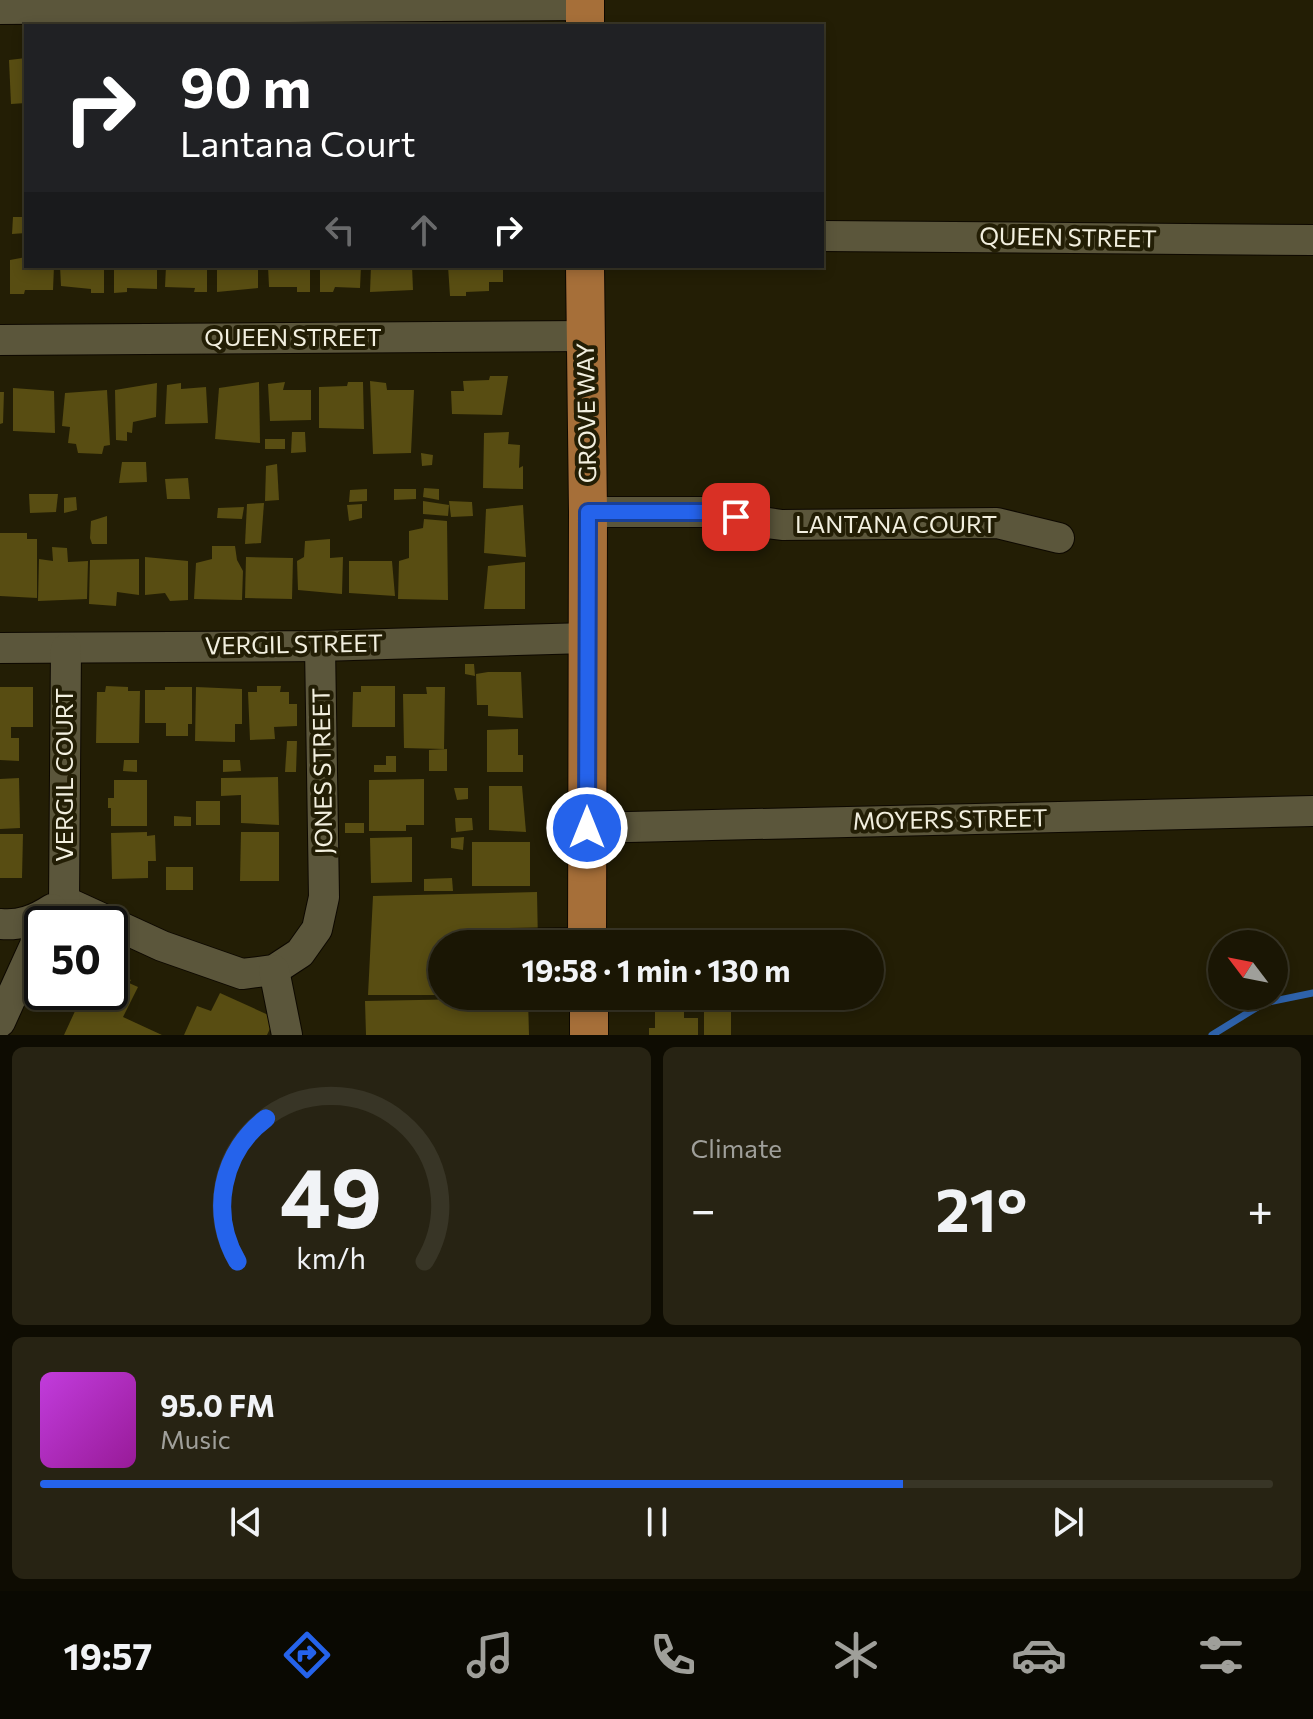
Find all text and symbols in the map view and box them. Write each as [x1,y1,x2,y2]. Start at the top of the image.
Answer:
text: 90 m [180,51,311,120]
icon: right [48,56,152,160]
text: Lantana Court [180,120,415,164]
icon: left [318,208,362,252]
icon: ahead [402,208,446,252]
icon: right [486,208,530,252]
street label: QUEEN STREET [979,220,1157,253]
street label: QUEEN STREET [204,322,382,351]
street label: GROVE WAY [570,342,601,484]
pin [702,483,770,551]
icon: arrive [714,495,758,539]
street label: LANTANA COURT [795,509,997,538]
street label: VERGIL STREET [205,627,383,660]
street label: JONES STREET [306,687,337,855]
street label: VERGIL COURT [49,688,78,862]
position arrow [545,786,629,870]
street label: MOYERS STREET [852,802,1048,835]
speed limit sign: 50 [24,906,128,1010]
north arrow [1208,930,1288,1010]
map controls [1208,930,1288,1010]
text: 19:58 · 1 min · 130 m [522,951,790,988]
text: Climate [691,1132,782,1163]
text: 49 [280,1143,382,1245]
text: 21° [935,1171,1027,1244]
text: − [691,1181,716,1235]
text: + [1247,1181,1273,1235]
text: km/h [296,1240,366,1275]
text: 95.0 FM [160,1386,275,1423]
text: Music [160,1423,231,1454]
icon: previous [224,1500,268,1544]
icon: pause [635,1500,679,1544]
icon: next [1046,1500,1090,1544]
icon: directions [279,1627,335,1683]
icon: music [462,1627,518,1683]
icon: phone [645,1627,701,1683]
icon: climate [828,1627,884,1683]
icon: car [1011,1627,1067,1683]
icon: filters [1193,1627,1249,1683]
text: 19:57 [63,1633,152,1677]

